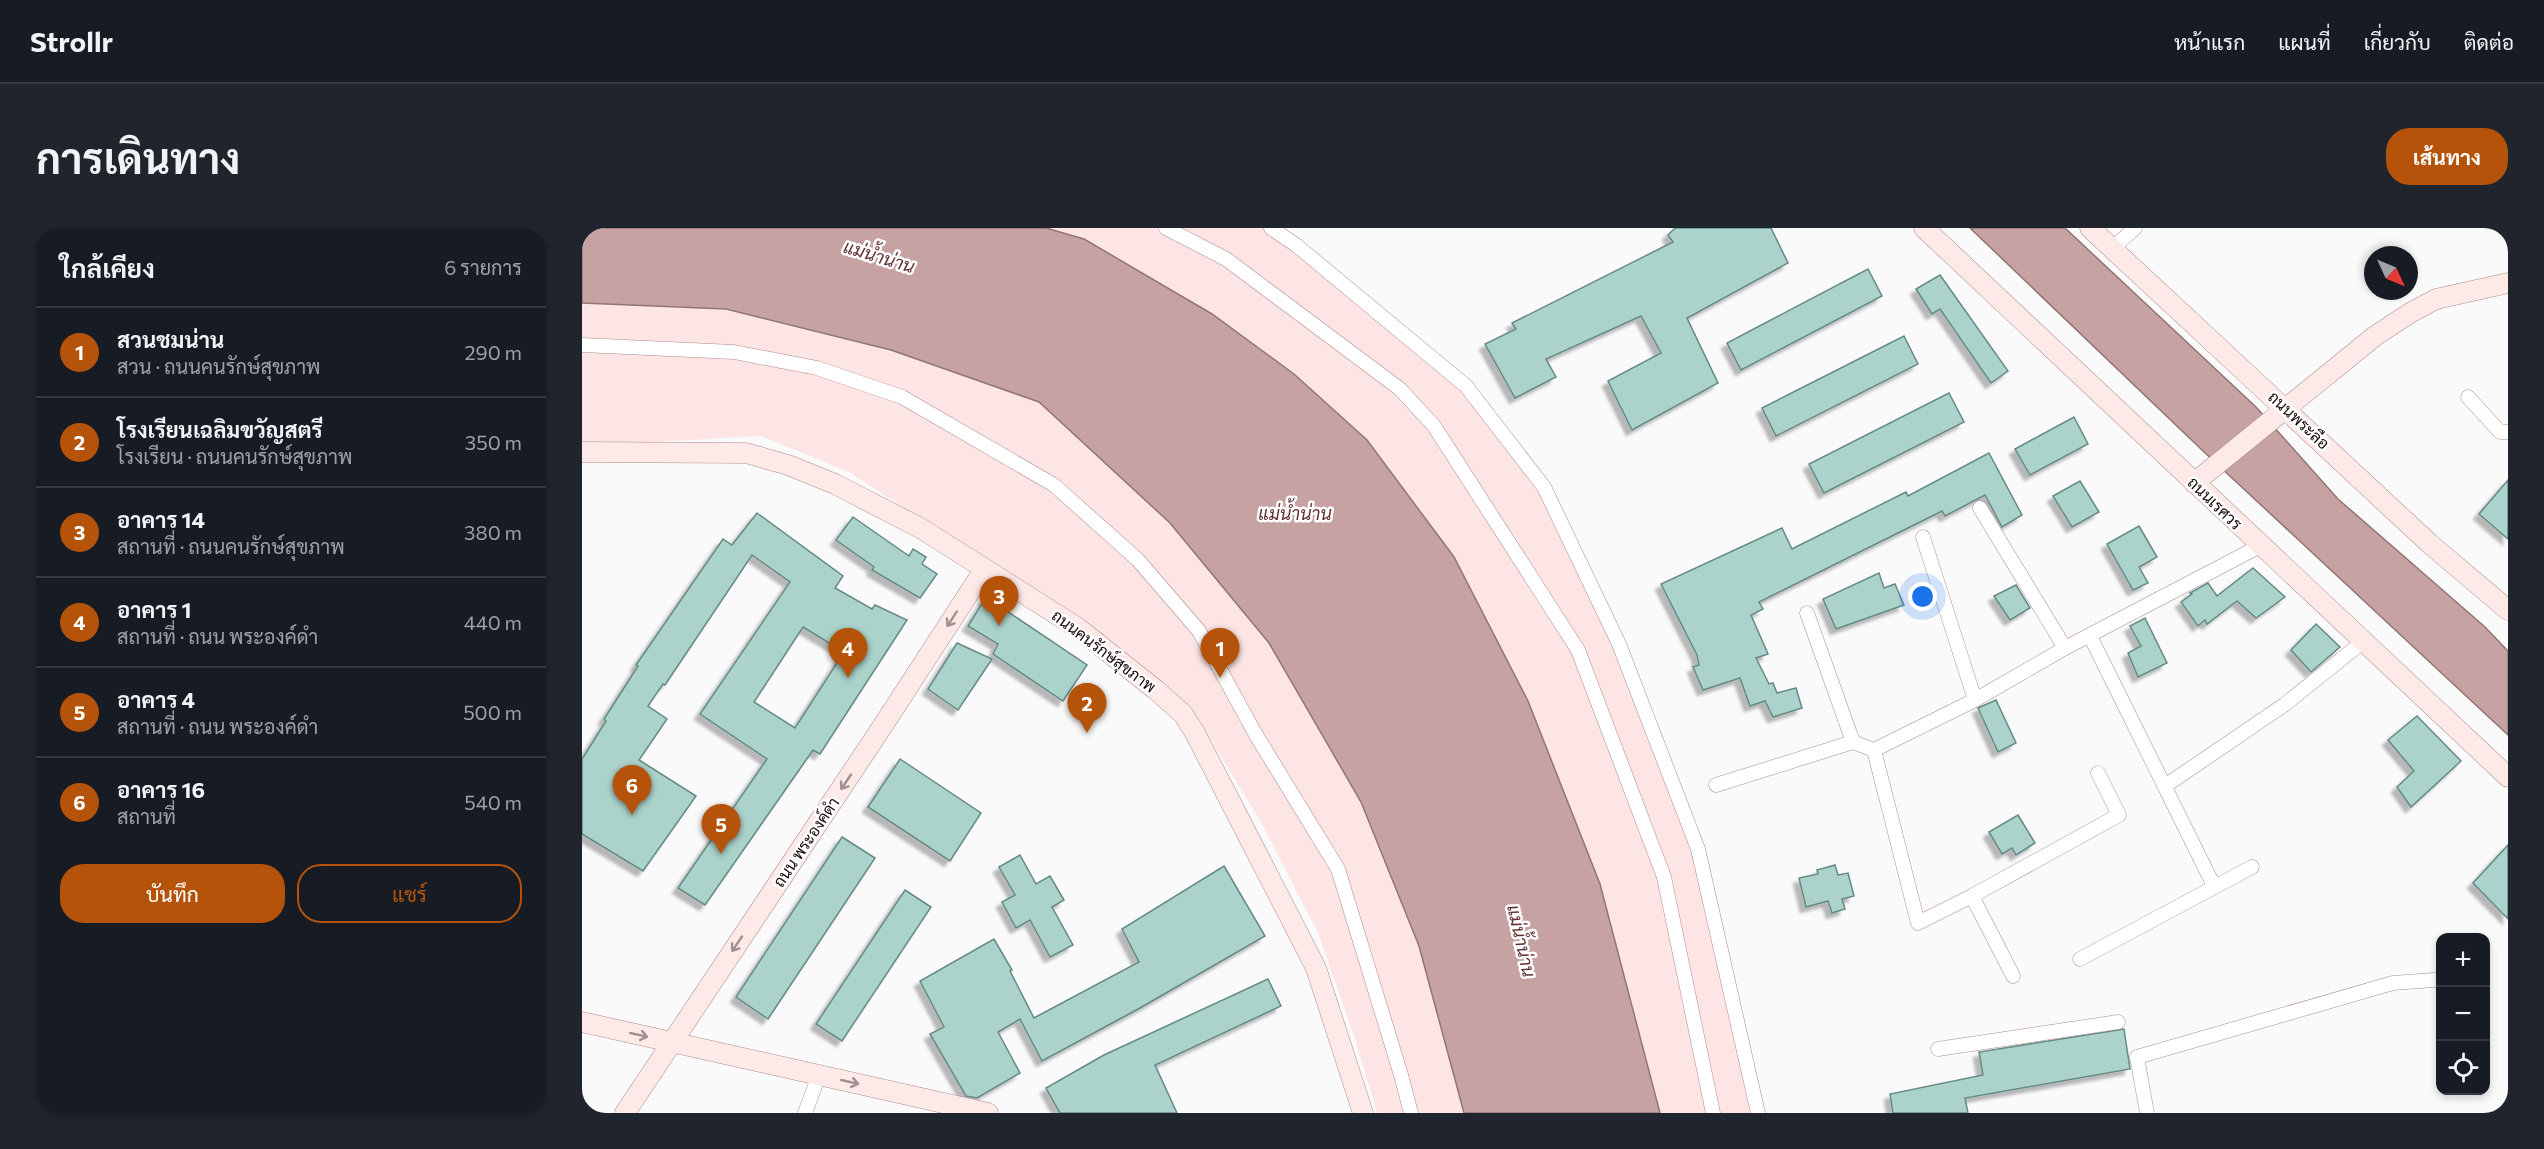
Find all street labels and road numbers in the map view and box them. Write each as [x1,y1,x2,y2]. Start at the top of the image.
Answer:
street label: ถนนพระลือ [2265,387,2334,453]
street label: ถนนเรศวร [2184,472,2247,533]
street label: ถนนคนรักษ์สุขภาพ [1047,604,1161,698]
street label: ถนน พระองค์ดำ [767,792,843,890]

